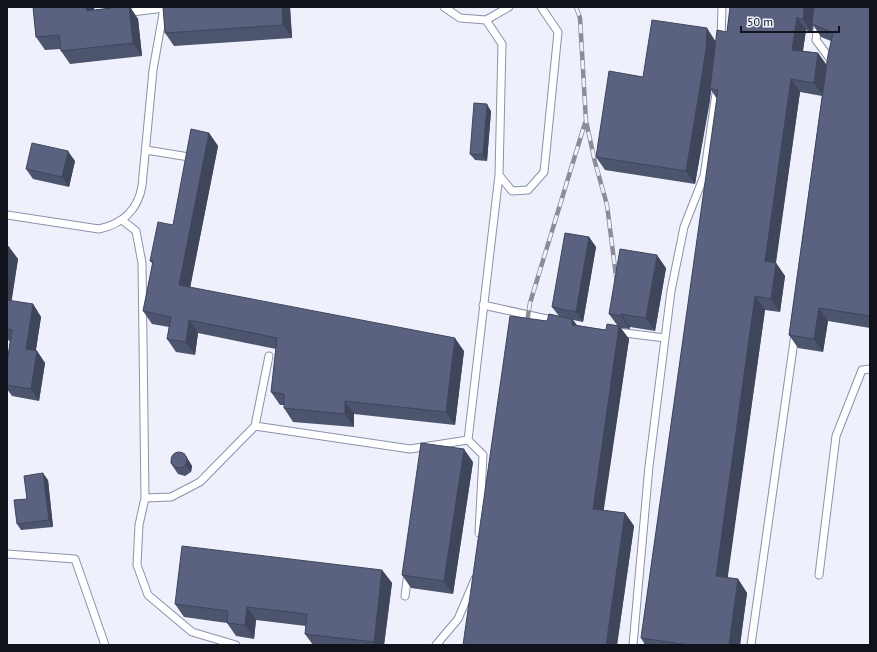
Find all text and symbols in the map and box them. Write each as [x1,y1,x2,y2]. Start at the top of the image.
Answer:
scale bar [741,8,839,34]
text: 50 m [747,14,773,29]

